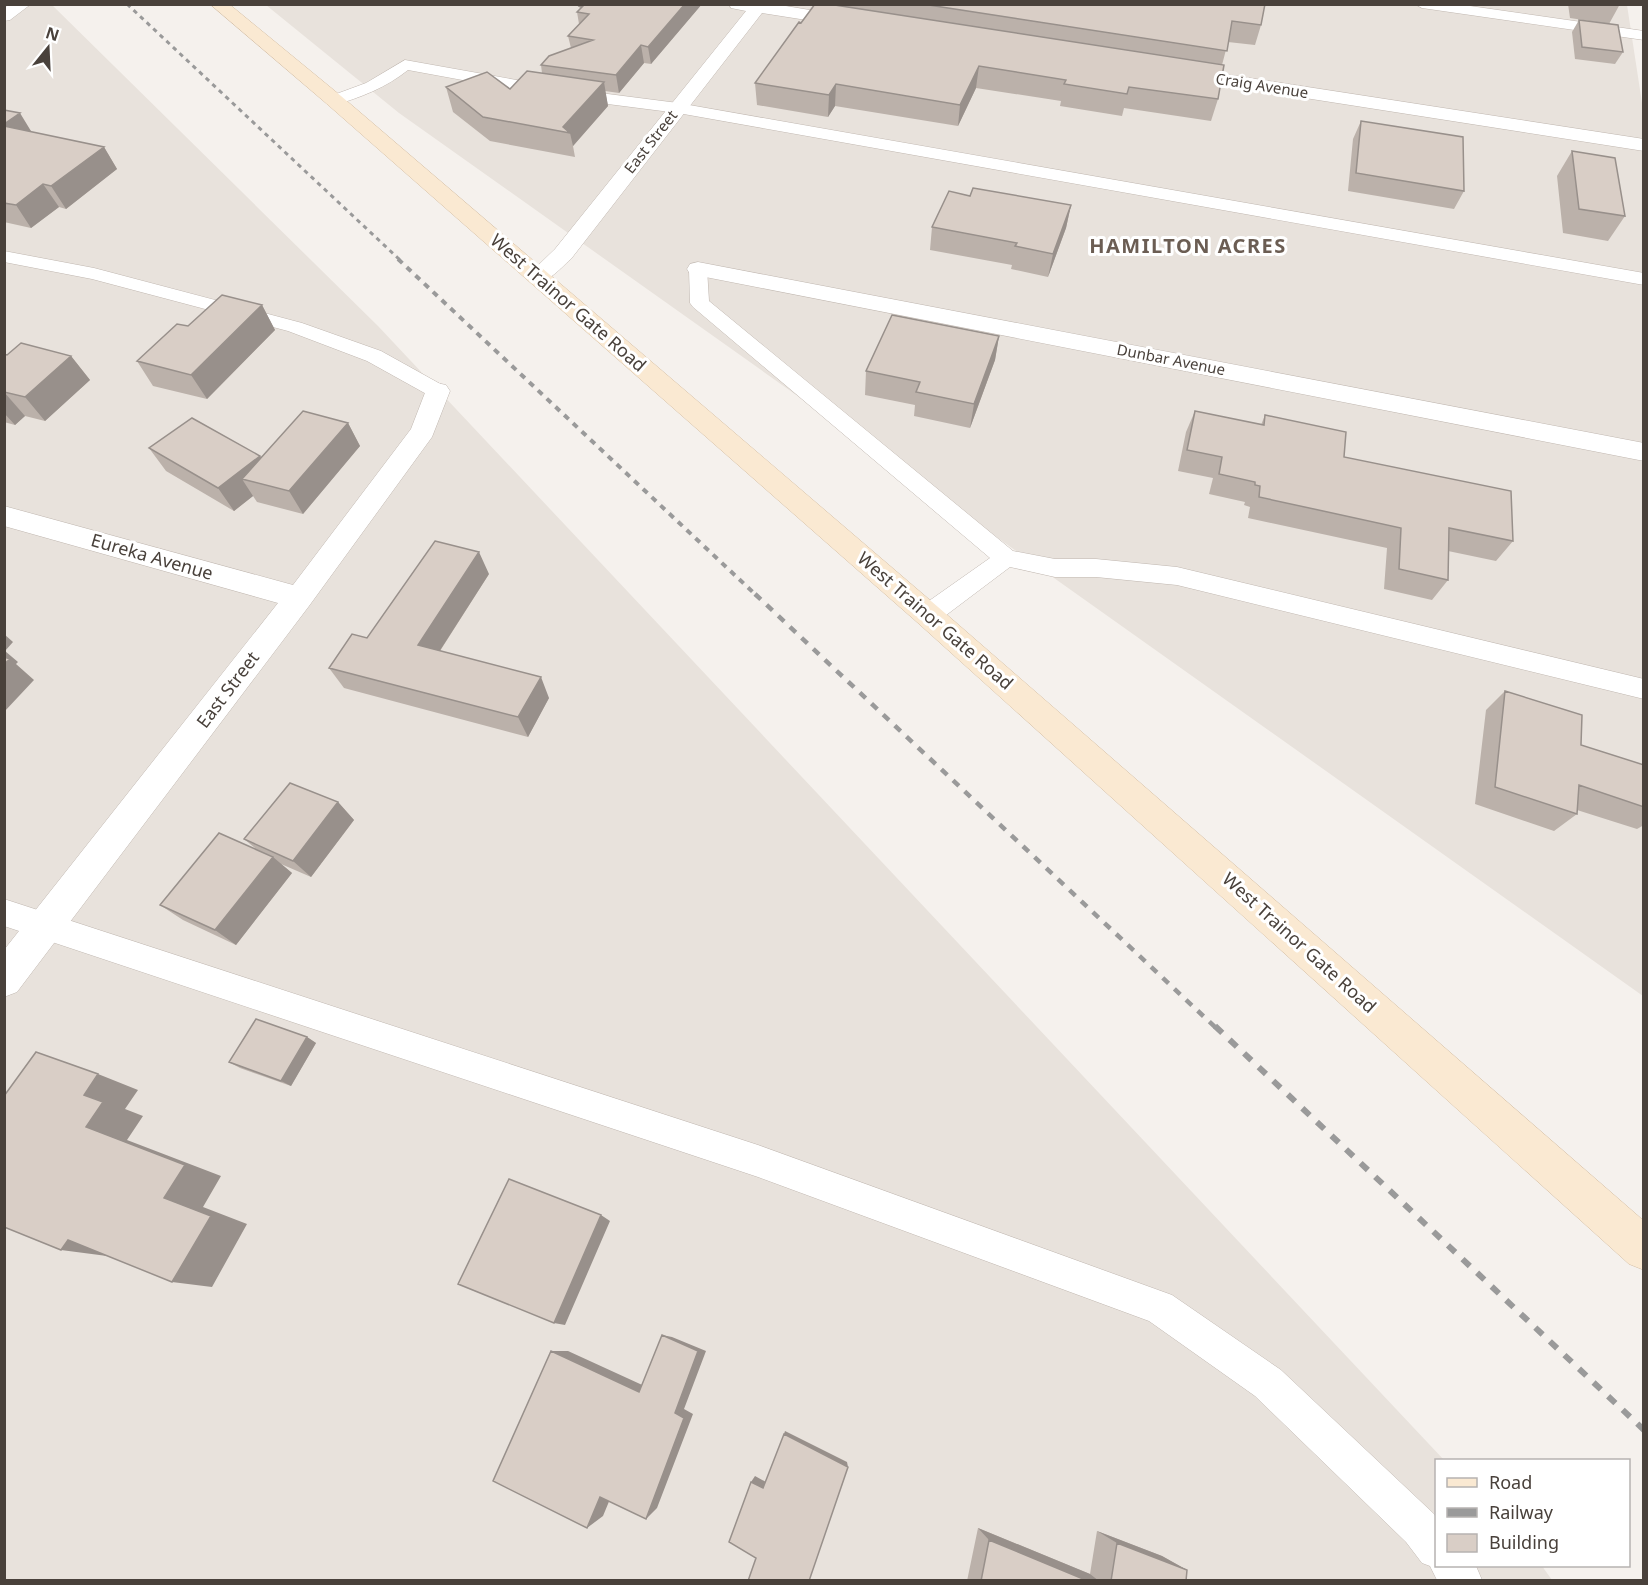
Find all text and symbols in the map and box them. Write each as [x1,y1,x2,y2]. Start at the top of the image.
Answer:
north arrow [18,18,78,78]
text: N [43,21,62,46]
street label: Craig Avenue [1214,68,1310,102]
street label: East Street [619,105,682,177]
street label: West Trainor Gate Road [486,228,652,377]
district label: HAMILTON ACRES [1089,232,1287,259]
street label: Dunbar Avenue [1115,339,1227,379]
street label: Eureka Avenue [88,527,216,585]
street label: West Trainor Gate Road [853,546,1019,695]
street label: East Street [190,646,264,733]
street label: West Trainor Gate Road [1218,867,1382,1018]
legend [1435,1459,1630,1567]
text: Road [1489,1470,1532,1494]
text: Railway [1489,1500,1554,1524]
text: Building [1489,1530,1559,1554]

